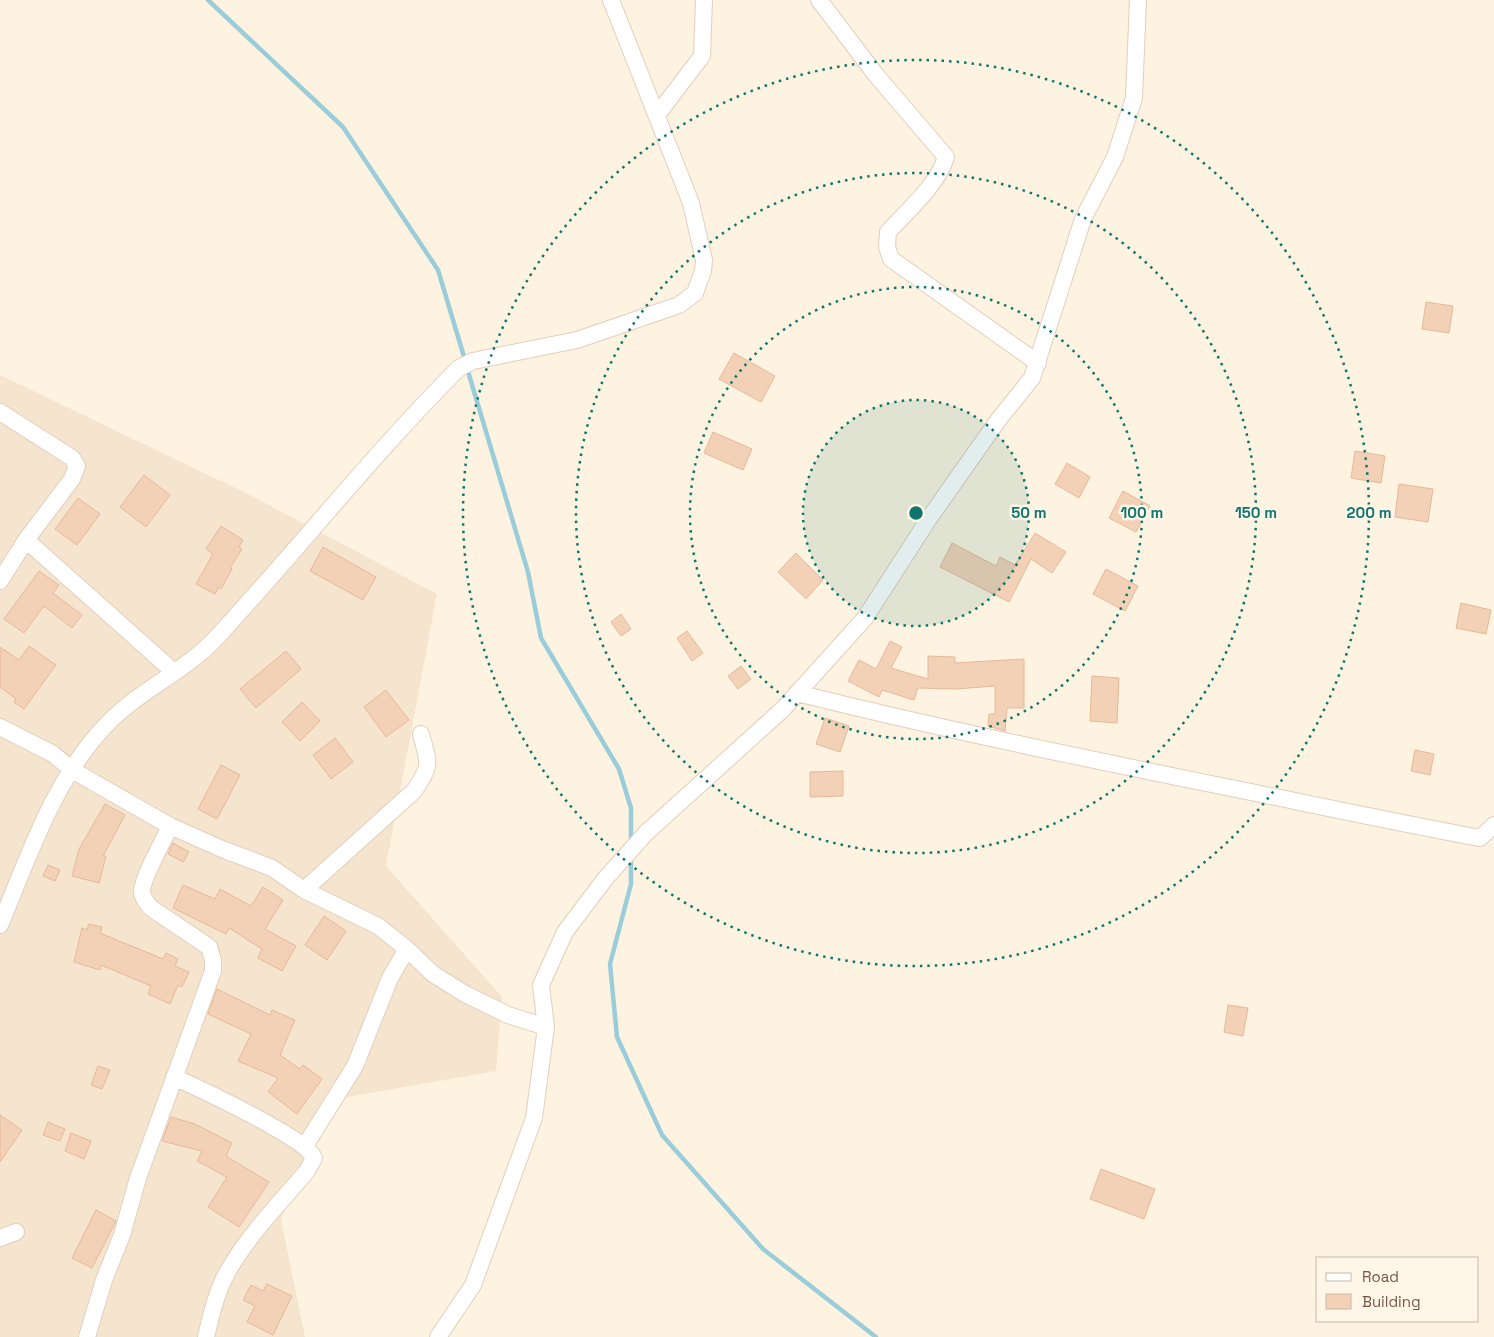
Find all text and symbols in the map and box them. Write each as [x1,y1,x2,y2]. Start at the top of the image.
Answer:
text: 50 m [1011,503,1047,522]
text: 100 m [1121,503,1163,522]
text: 150 m [1235,503,1277,522]
text: 200 m [1347,503,1391,522]
centre of rings [907,504,925,522]
legend [1316,1257,1479,1322]
text: Road [1362,1267,1399,1286]
text: Building [1362,1292,1421,1311]

